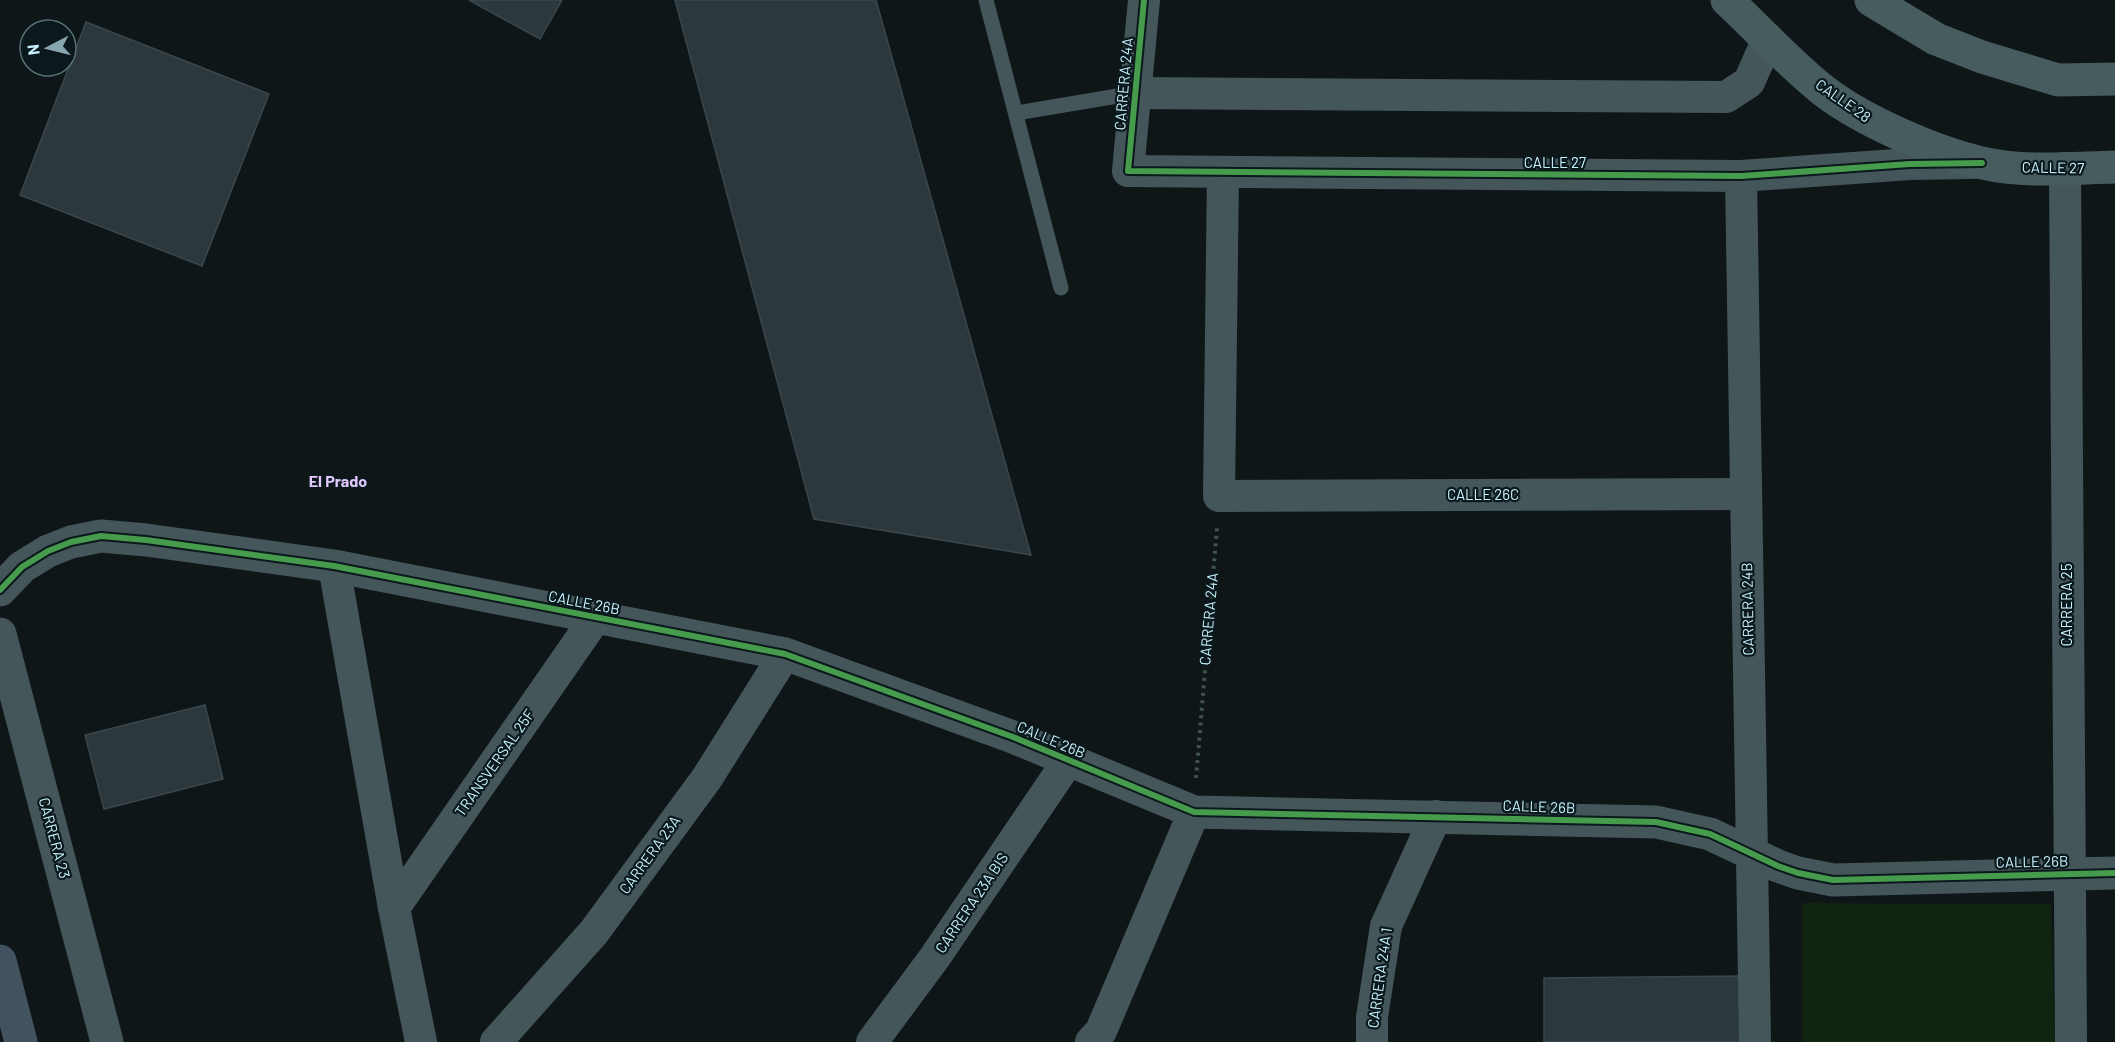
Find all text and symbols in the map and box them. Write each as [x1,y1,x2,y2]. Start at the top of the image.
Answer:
north arrow [18,18,78,78]
street label: CARRERA 24A [1110,37,1136,131]
text: N [23,43,43,56]
street label: CALLE 28 [1813,75,1875,126]
street label: CALLE 27 [1524,153,1586,171]
street label: CALLE 27 [2022,157,2084,177]
district label: El Prado [309,471,367,490]
street label: CALLE 26C [1447,485,1519,503]
street label: CARRERA 24B [1737,562,1757,656]
street label: CARRERA 25 [2057,563,2075,647]
street label: CARRERA 24A [1195,572,1221,666]
street label: CALLE 26B [547,586,621,618]
street label: TRANSVERSAL 25F [450,705,538,819]
street label: CALLE 26B [1015,717,1088,762]
street label: CARRERA 23 [36,795,74,880]
street label: CALLE 26B [1503,796,1576,816]
street label: CARRERA 23A [615,812,684,897]
street label: CARRERA 23A BIS [931,849,1011,956]
street label: CALLE 26B [1996,851,2068,871]
street label: CARRERA 24A 1 [1363,927,1395,1029]

